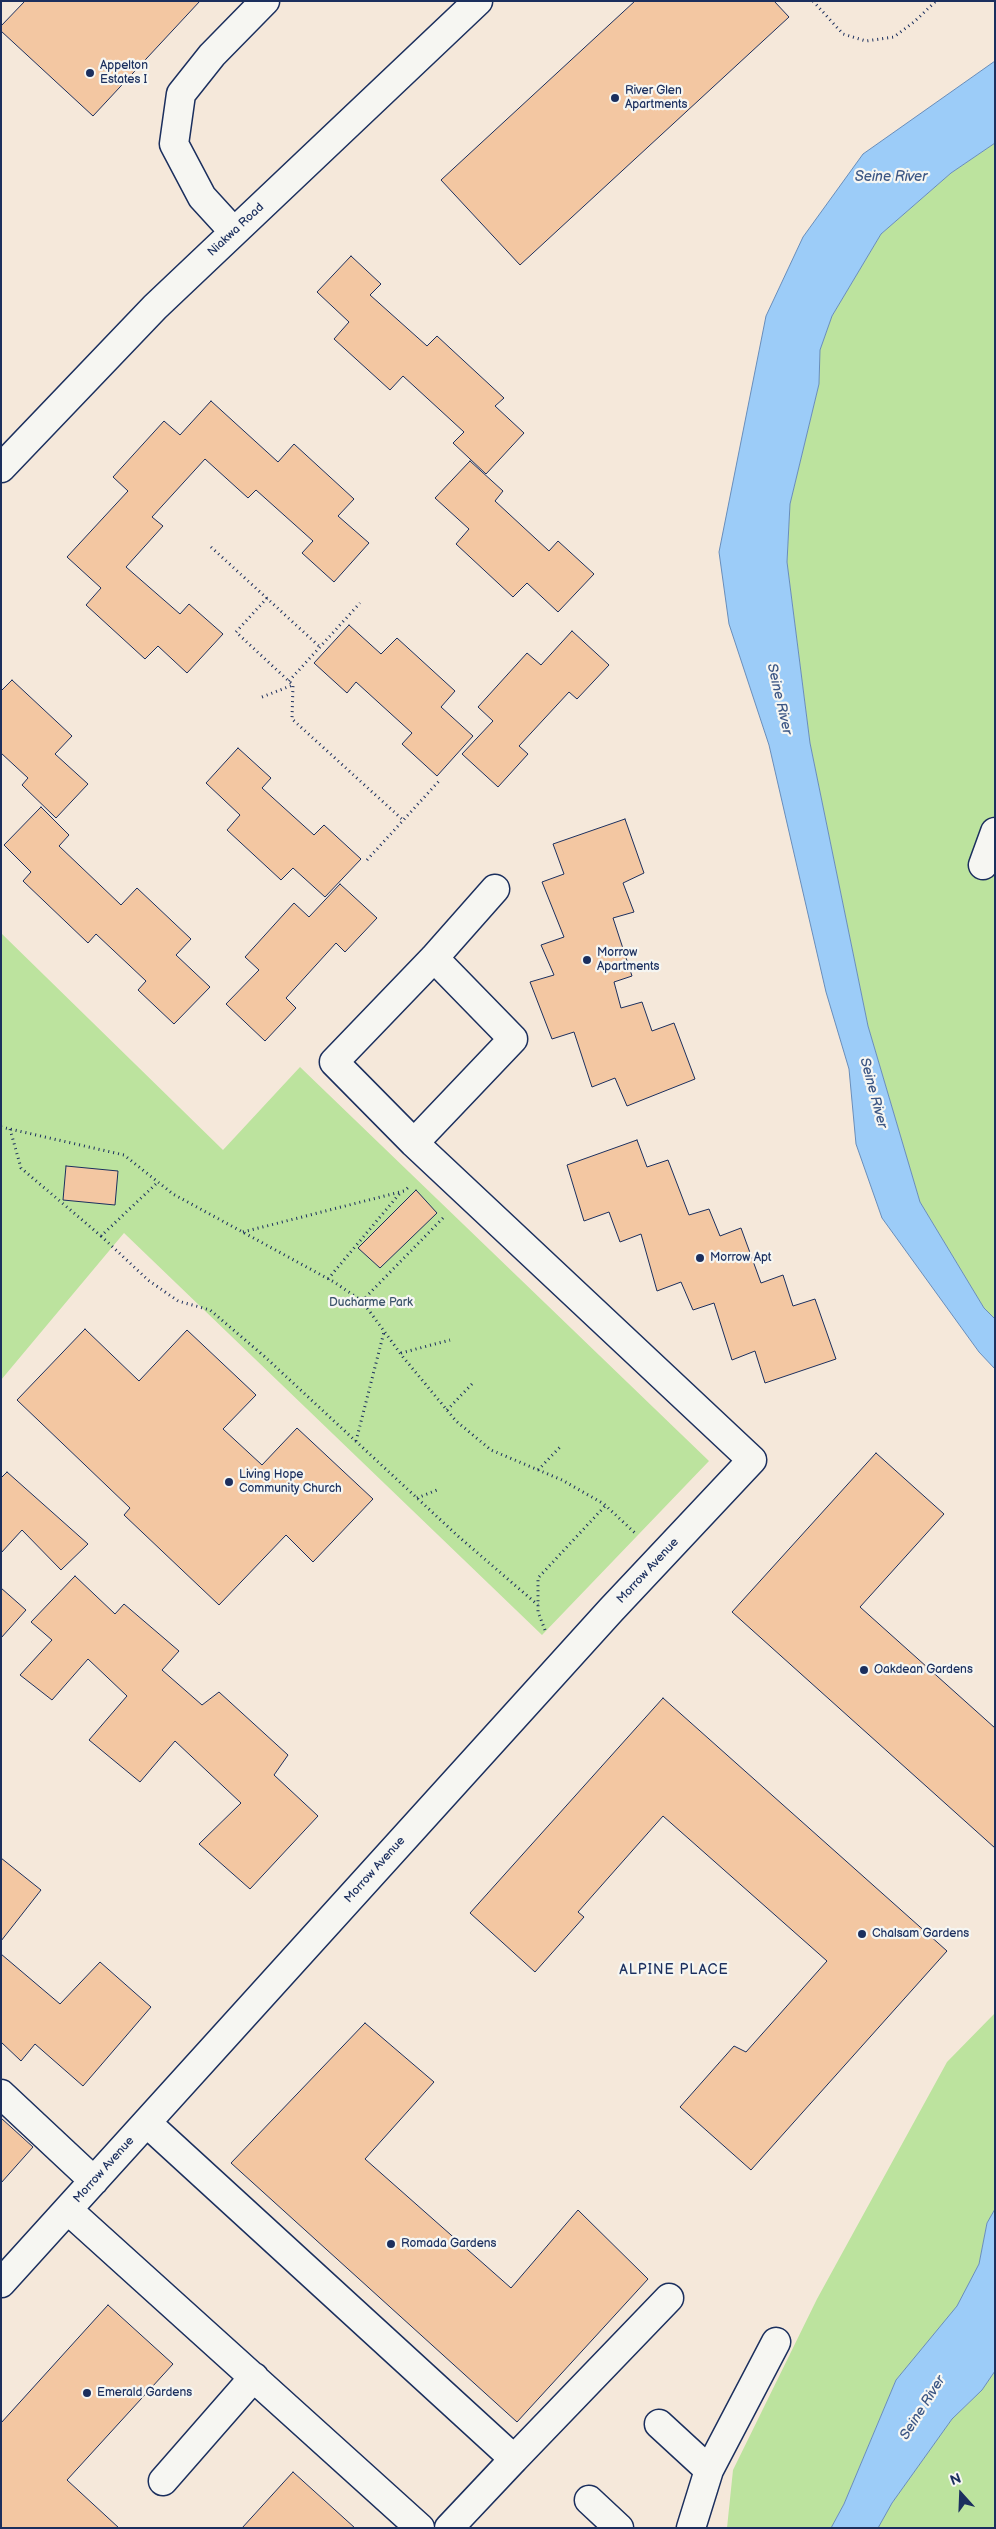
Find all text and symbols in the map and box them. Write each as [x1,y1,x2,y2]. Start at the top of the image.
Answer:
place label: Appelton Estates I [100,59,148,87]
marker: Appelton Estates I [84,67,96,79]
place label: River Glen Apartments [625,84,688,112]
marker: River Glen Apartments [609,92,621,104]
water label: Seine River [855,169,927,185]
street label: Niakwa Road [205,200,267,260]
water label: Seine River [763,662,795,736]
place label: Morrow Apartments [597,946,660,974]
marker: Morrow Apartments [581,954,593,966]
water label: Seine River [856,1056,890,1130]
place label: Morrow Apt [710,1251,771,1265]
marker: Morrow Apt [694,1252,706,1264]
park label: Ducharme Park [329,1296,413,1310]
place label: Living Hope Community Church [239,1468,342,1496]
marker: Living Hope Community Church [223,1476,235,1488]
street label: Morrow Avenue [614,1535,682,1607]
place label: Oakdean Gardens [874,1663,973,1677]
marker: Oakdean Gardens [858,1664,870,1676]
street label: Morrow Avenue [342,1834,408,1906]
place label: Chalsam Gardens [872,1927,969,1941]
marker: Chalsam Gardens [856,1928,868,1940]
district label: ALPINE PLACE [618,1962,730,1978]
street label: Morrow Avenue [71,2134,137,2206]
place label: Romada Gardens [401,2237,497,2251]
marker: Romada Gardens [385,2238,397,2250]
water label: Seine River [897,2373,949,2443]
place label: Emerald Gardens [97,2386,192,2400]
marker: Emerald Gardens [81,2387,93,2399]
north arrow [936,2469,986,2519]
text: N [948,2470,964,2489]

